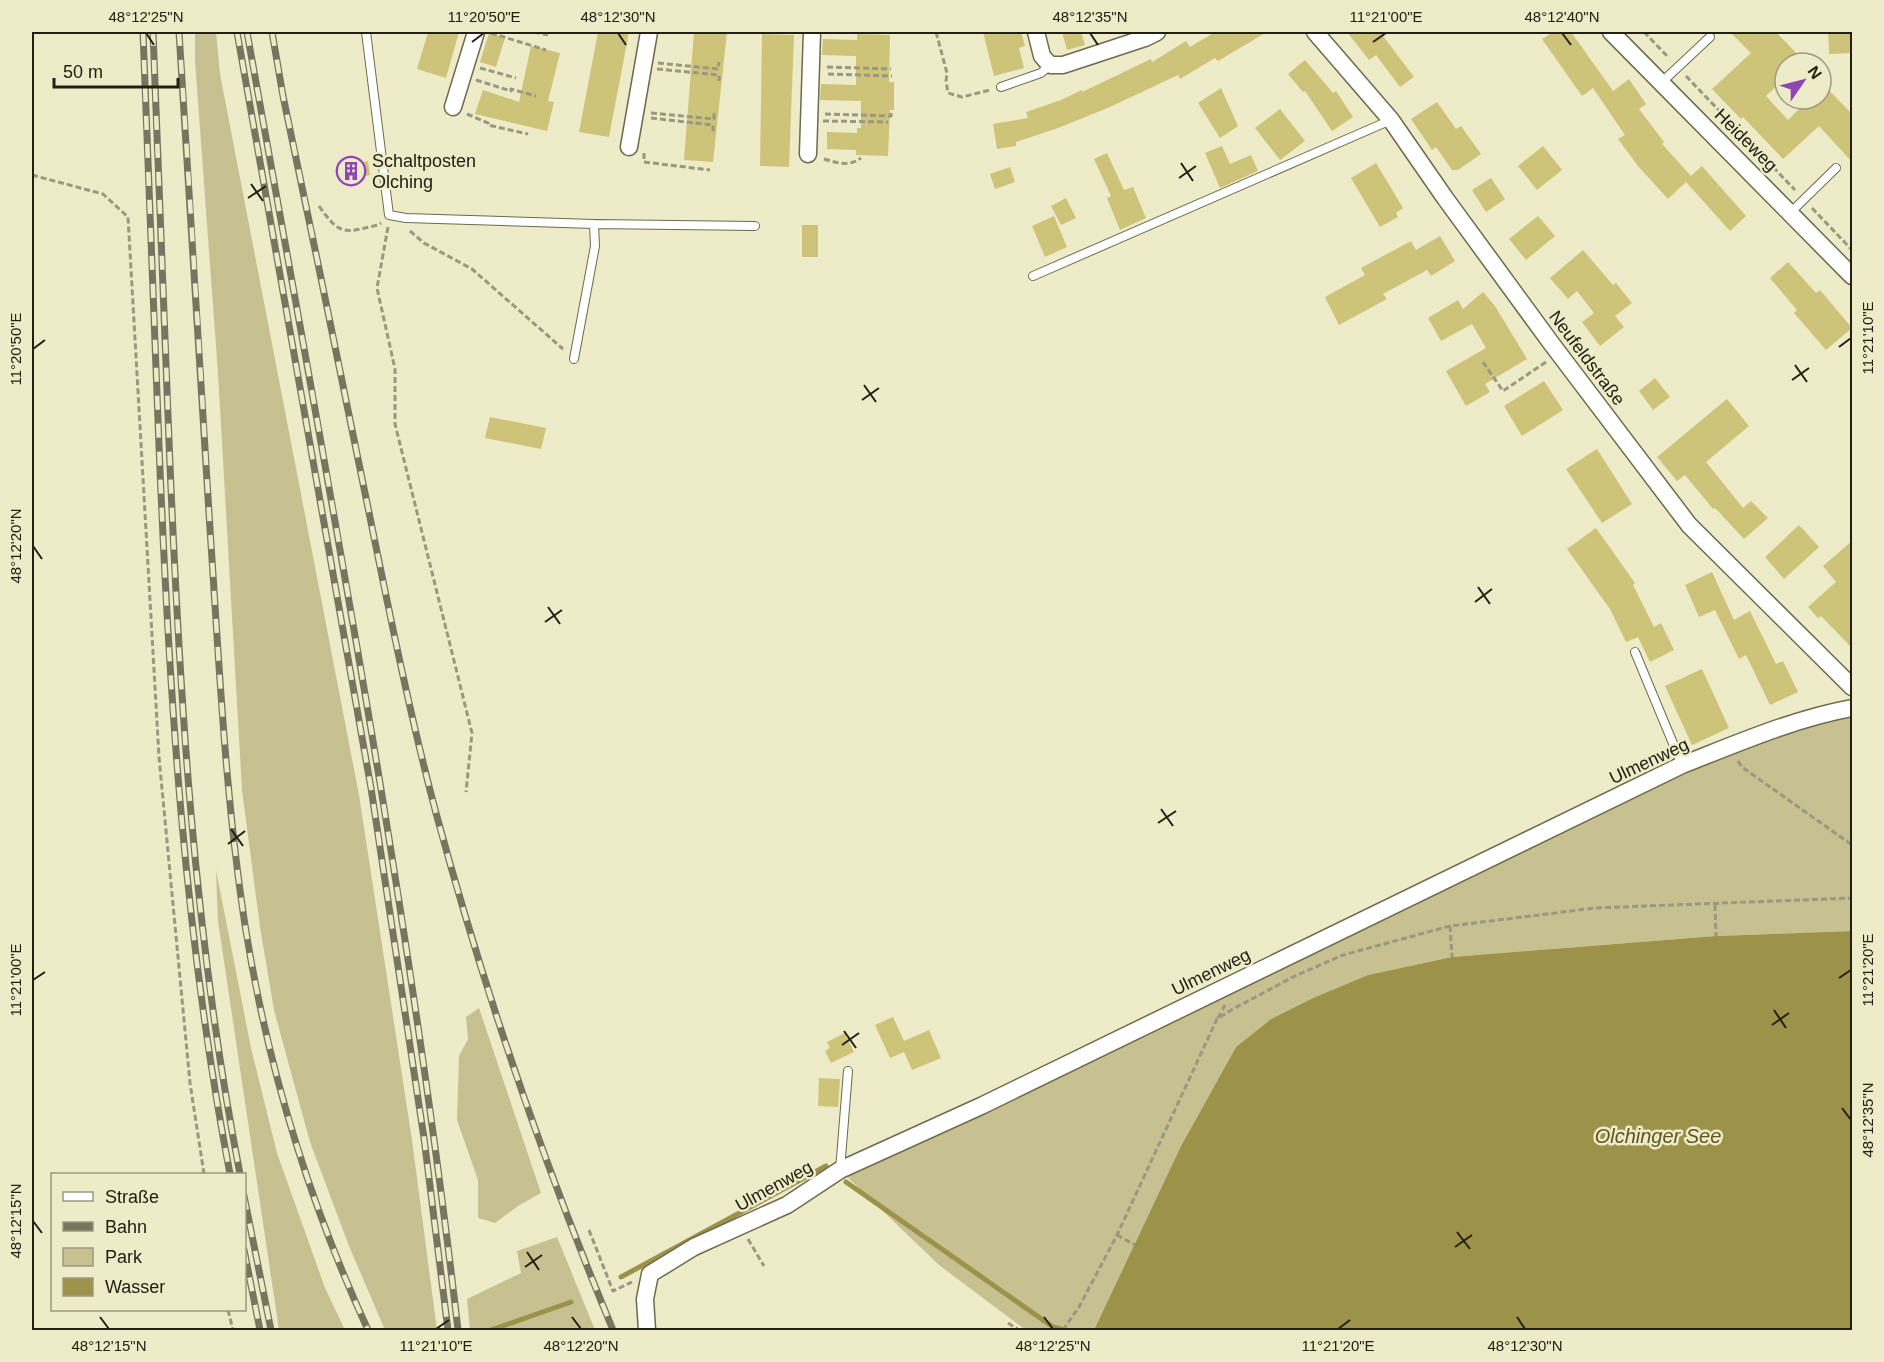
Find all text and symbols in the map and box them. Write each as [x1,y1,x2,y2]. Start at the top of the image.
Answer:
text: 48°12'25"N [108,8,184,25]
text: 11°20'50"E [447,8,521,25]
text: 48°12'30"N [580,8,656,25]
text: 48°12'35"N [1052,8,1128,25]
text: 11°21'00"E [1349,8,1423,25]
text: 48°12'40"N [1524,8,1600,25]
scale bar [54,51,178,89]
north arrow [1773,51,1833,111]
text: 50 m [63,62,103,82]
text: N [1805,63,1825,82]
street label: Heideweg [1711,105,1781,175]
place label: Schaltposten Olching [372,151,476,192]
building icon: Schaltposten Olching [335,155,367,187]
text: 11°21'10"E [1859,301,1876,375]
street label: Neufeldstraße [1545,307,1629,409]
text: 11°20'50"E [7,312,24,386]
text: 48°12'20"N [7,508,24,584]
street label: Ulmenweg [1606,734,1692,788]
text: 11°21'20"E [1859,933,1876,1007]
text: 11°21'00"E [7,943,24,1017]
street label: Ulmenweg [1168,944,1254,1000]
text: 48°12'35"N [1859,1082,1876,1158]
water label: Olchinger See [1595,1125,1721,1147]
street label: Ulmenweg [732,1157,816,1215]
legend [51,1173,246,1311]
text: 48°12'15"N [7,1183,24,1259]
text: Straße [105,1187,159,1207]
text: Bahn [105,1217,147,1237]
text: Park [105,1247,143,1267]
text: Wasser [105,1277,165,1297]
text: 48°12'15"N [71,1337,147,1354]
text: 11°21'10"E [399,1337,473,1354]
text: 48°12'20"N [543,1337,619,1354]
text: 48°12'25"N [1015,1337,1091,1354]
text: 11°21'20"E [1301,1337,1375,1354]
text: 48°12'30"N [1487,1337,1563,1354]

